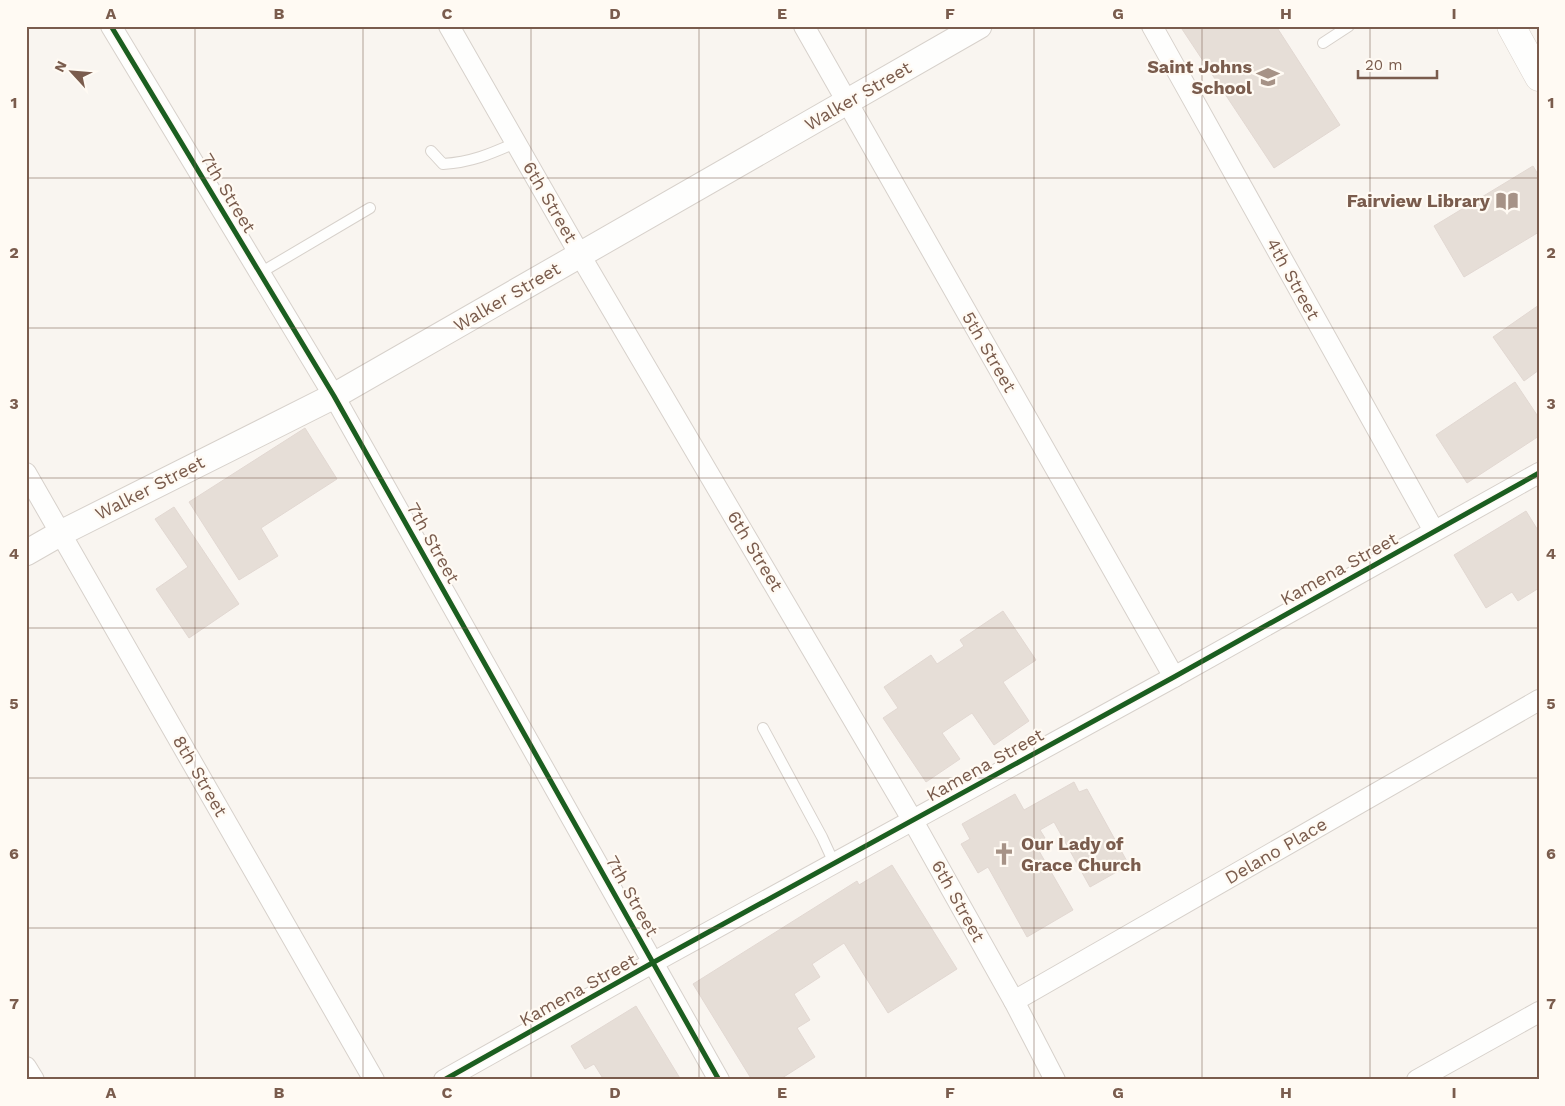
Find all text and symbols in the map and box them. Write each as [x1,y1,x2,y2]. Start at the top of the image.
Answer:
text: A [106,4,117,23]
text: B [274,4,285,23]
text: C [442,4,453,23]
text: D [609,4,621,23]
text: E [777,4,787,23]
text: F [945,4,955,23]
text: G [1112,4,1124,23]
text: H [1280,4,1292,23]
text: I [1451,4,1457,23]
north arrow [48,48,98,98]
scale bar [1358,48,1436,80]
street label: Walker Street [801,56,915,135]
place label: Saint Johns School [1147,56,1252,98]
text: 20 m [1365,56,1403,74]
text: N [51,58,70,74]
school or university icon: Saint Johns School [1255,64,1281,90]
text: 1 [11,93,17,112]
text: 1 [1548,93,1554,112]
street label: 7th Street [196,149,261,237]
street label: 6th Street [519,158,582,246]
library icon: Fairview Library [1494,188,1520,214]
place label: Fairview Library [1347,190,1491,211]
street label: 4th Street [1262,234,1325,324]
text: 2 [9,243,19,262]
text: 2 [1546,243,1556,262]
street label: Walker Street [450,257,564,336]
street label: 5th Street [958,308,1021,396]
text: 3 [9,394,19,413]
text: 3 [1546,394,1556,413]
street label: Walker Street [92,451,208,524]
street label: 7th Street [403,499,464,587]
street label: 6th Street [723,507,788,595]
street label: Kamena Street [1277,528,1401,609]
text: 4 [9,544,19,563]
text: 4 [1546,544,1556,563]
text: 5 [9,694,19,713]
text: 5 [1546,694,1556,713]
street label: Kamena Street [923,724,1047,805]
street label: 8th Street [169,731,232,820]
street label: Delano Place [1221,813,1330,888]
place label: Our Lady of Grace Church [1021,833,1141,875]
church icon: Our Lady of Grace Church [991,841,1017,867]
text: 6 [9,844,19,863]
text: 6 [1546,844,1556,863]
street label: 7th Street [602,852,663,940]
street label: 6th Street [927,856,990,946]
street label: Kamena Street [516,949,640,1030]
text: 7 [9,994,19,1013]
text: 7 [1546,994,1556,1013]
text: A [106,1083,117,1102]
text: B [274,1083,285,1102]
text: C [442,1083,453,1102]
text: D [609,1083,621,1102]
text: E [777,1083,787,1102]
text: F [945,1083,955,1102]
text: G [1112,1083,1124,1102]
text: H [1280,1083,1292,1102]
text: I [1451,1083,1457,1102]

